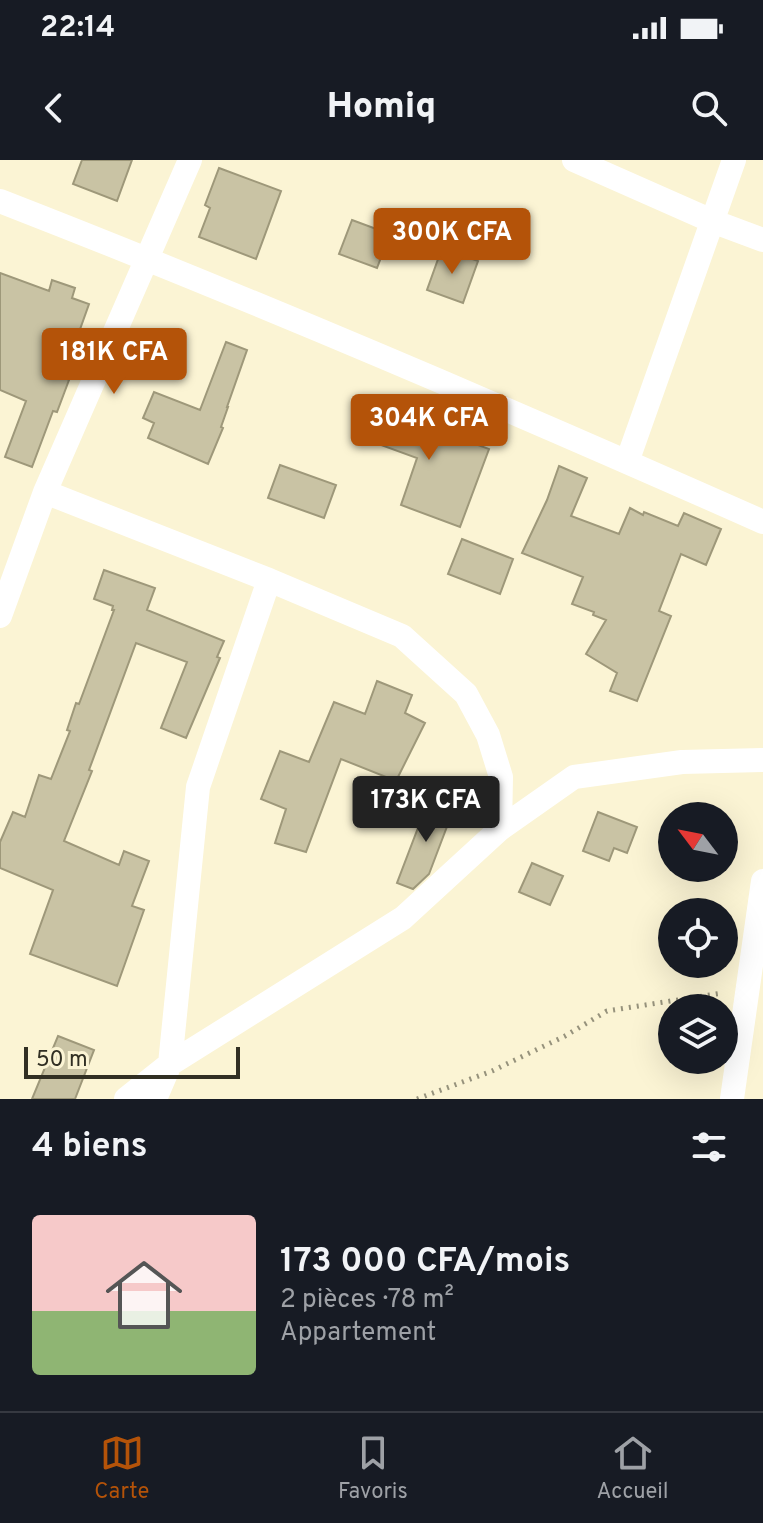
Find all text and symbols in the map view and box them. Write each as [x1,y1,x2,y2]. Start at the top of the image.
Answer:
text: 22:14 [40,10,115,47]
text: Homiq [327,85,436,131]
icon: back [32,86,76,130]
icon: search [687,86,731,130]
pin: 300K CFA [369,208,535,276]
text: 300K CFA [392,217,512,250]
pin: 181K CFA [31,328,197,396]
text: 181K CFA [60,337,168,370]
pin: 304K CFA [346,394,512,462]
text: 304K CFA [369,403,489,436]
pin: 173K CFA [343,776,509,844]
text: 173K CFA [371,785,481,818]
north arrow [658,802,738,882]
map controls [658,802,738,1074]
button: locate [658,898,738,978]
button: layers [658,994,738,1074]
scale bar [24,1043,240,1079]
text: 50 m [36,1047,88,1074]
icon: filters [687,1125,731,1169]
text: 4 biens [32,1126,148,1169]
text: 173 000 CFA/mois [280,1241,570,1284]
icon: home [96,1247,192,1343]
text: 2 pièces · 78 m² [280,1284,454,1317]
text: Appartement [280,1317,436,1350]
tab: Carte [94,1431,149,1506]
tab: Favoris [338,1431,408,1506]
tab: Accueil [596,1431,669,1506]

